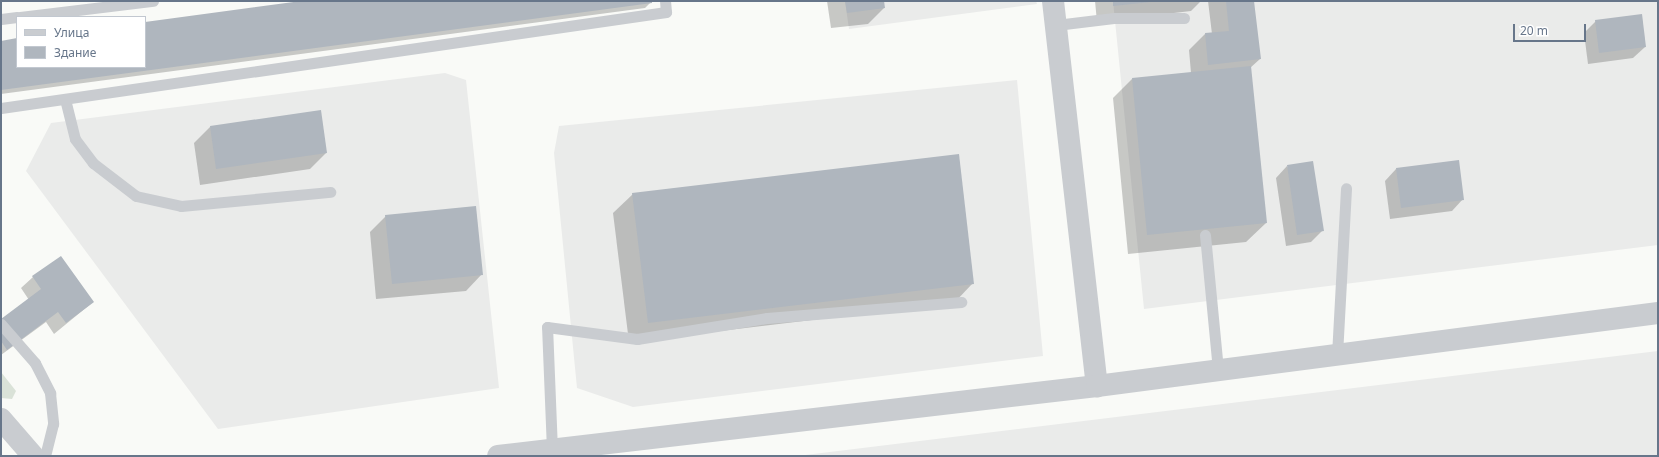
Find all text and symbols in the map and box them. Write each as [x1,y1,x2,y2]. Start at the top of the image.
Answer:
legend [16,16,146,68]
scale bar [1515,16,1588,42]
text: 20 m [1520,22,1548,39]
text: Улица [54,24,89,41]
text: Здание [54,44,96,61]

